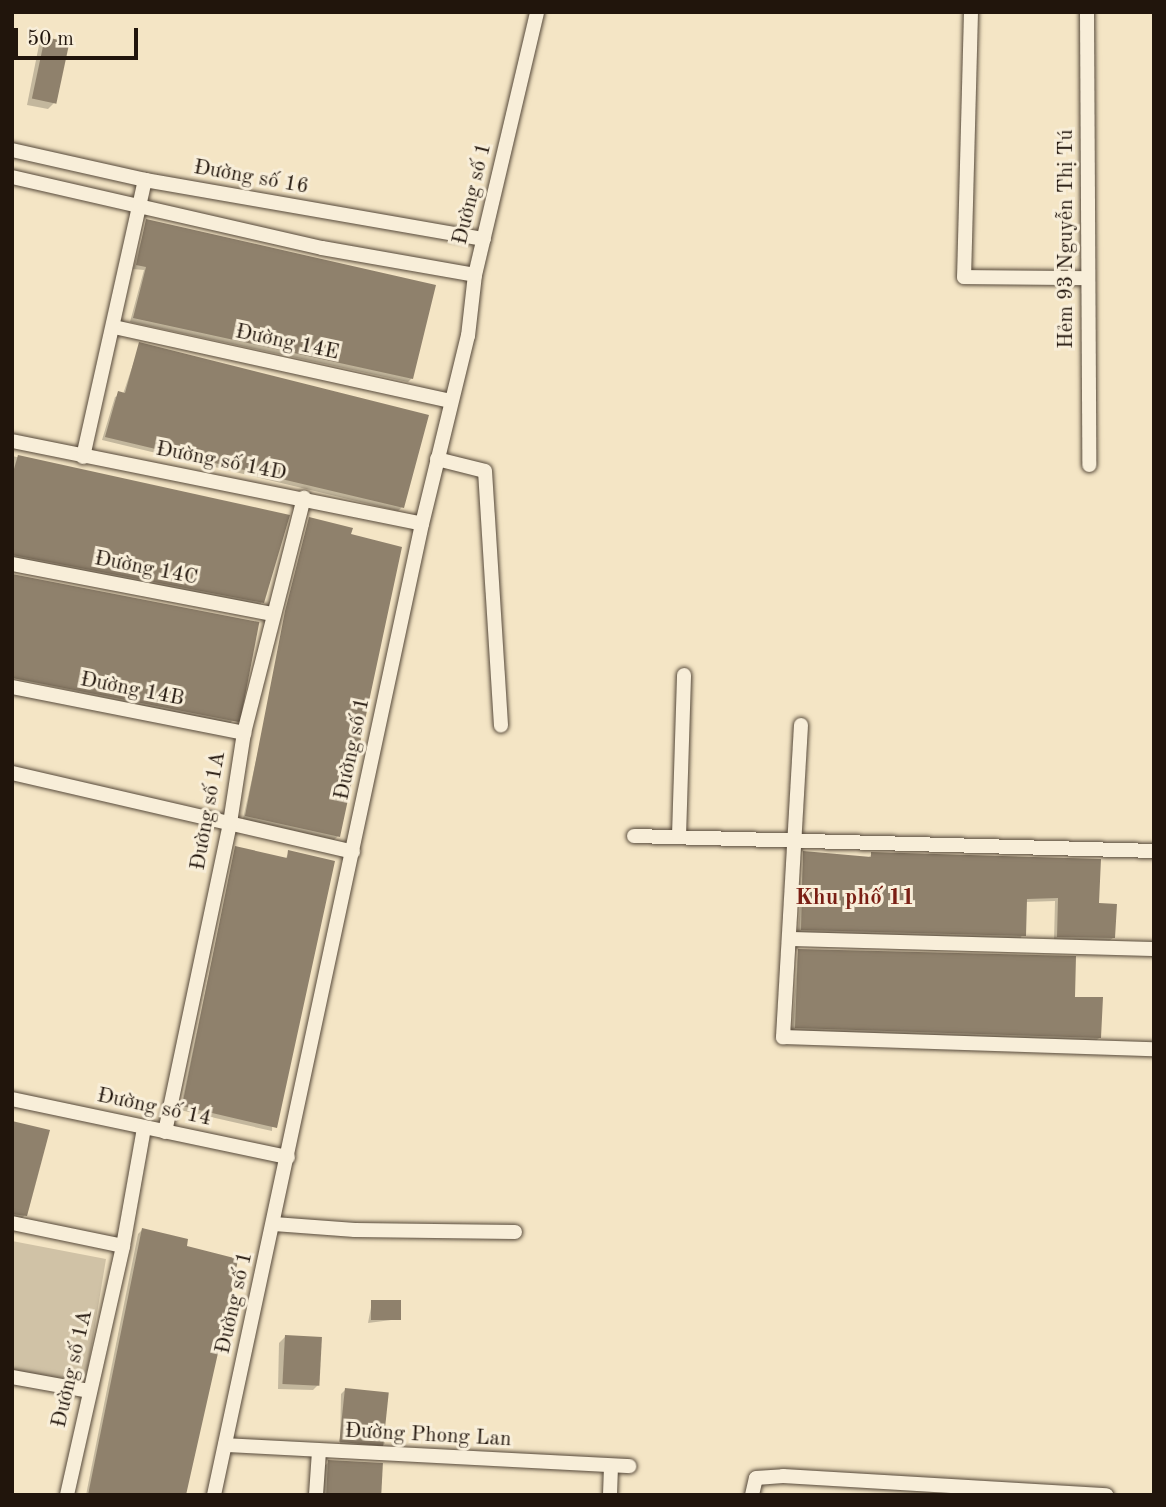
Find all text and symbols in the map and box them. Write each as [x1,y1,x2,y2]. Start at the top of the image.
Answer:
scale bar [18,14,142,58]
text: 50 m [27,29,74,50]
street label: Hẻm 93 Nguyễn Thị Tú [1054,129,1080,349]
street label: Đường số 1 [448,141,498,247]
street label: Đường số 16 [192,156,310,200]
street label: Đường 14E [233,320,341,366]
street label: Đường số 14D [154,437,288,487]
street label: Đường 14C [92,547,200,591]
street label: Đường 14B [78,668,186,712]
street label: Đường số 1 [330,696,376,802]
street label: Đường số 1A [186,750,232,872]
district label: Khu phố 11 [795,884,915,912]
street label: Đường số 14 [95,1084,213,1132]
street label: Đường số 1 [211,1250,259,1356]
street label: Đường số 1A [47,1308,99,1430]
street label: Đường Phong Lan [344,1419,512,1453]

